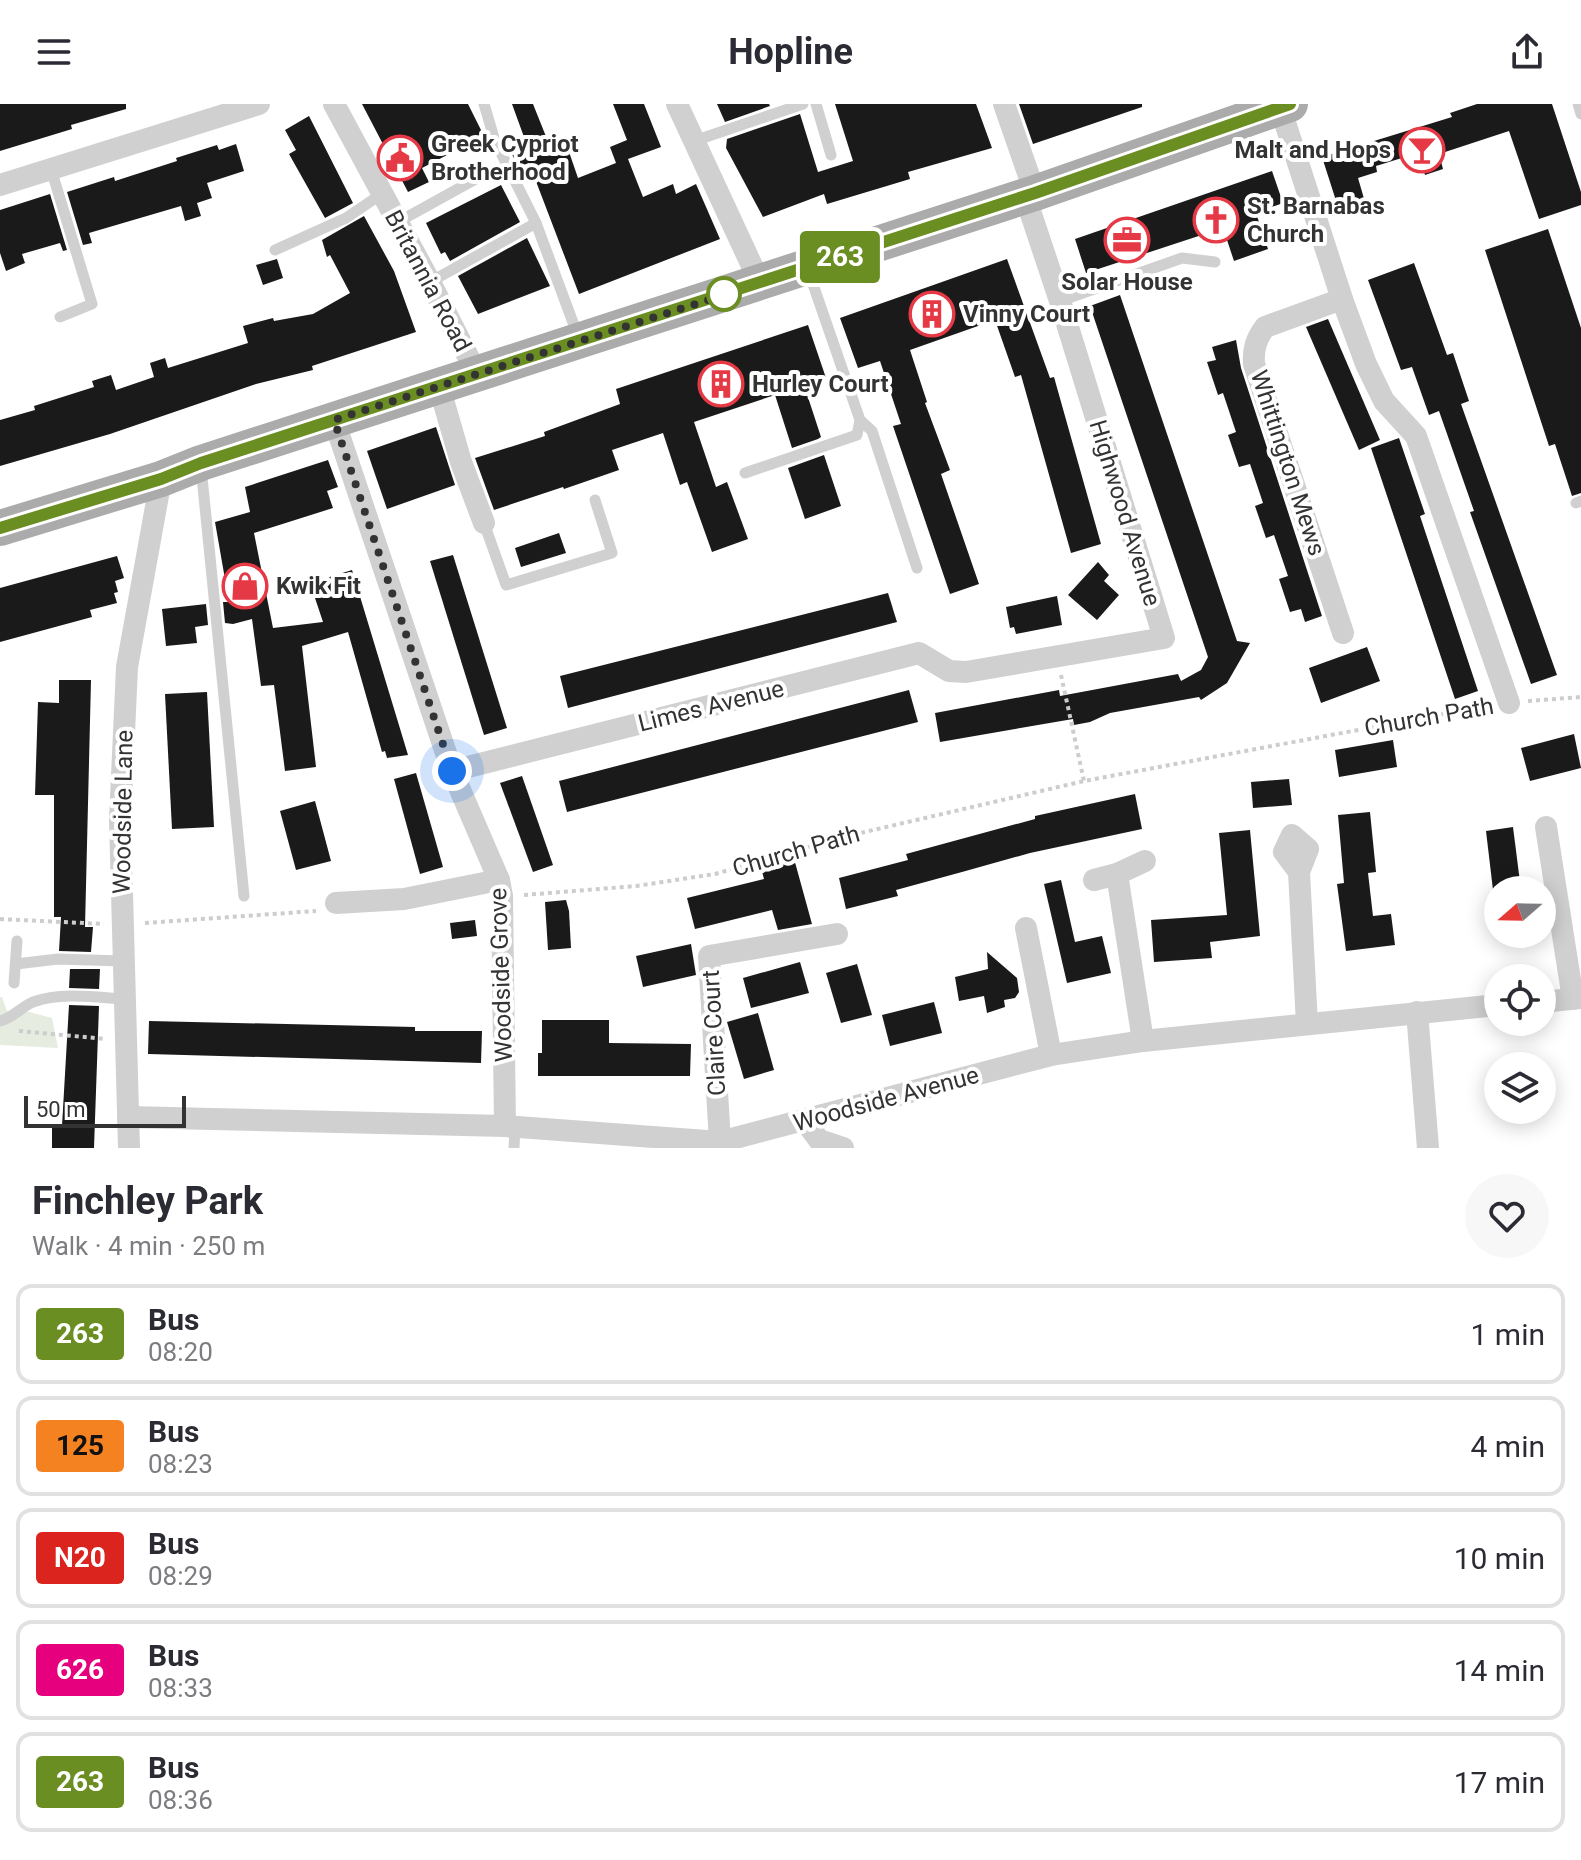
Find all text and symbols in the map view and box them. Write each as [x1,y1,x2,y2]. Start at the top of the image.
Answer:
icon: menu [32,30,76,74]
icon: share [1505,30,1549,74]
text: Hopline [728,31,853,73]
bar icon: Malt and Hops [1398,126,1446,174]
place label: Greek Cypriot Brotherhood [431,130,579,186]
public building icon: Greek Cypriot Brotherhood [376,134,424,182]
place label: Malt and Hops [1235,136,1391,164]
place label: St. Barnabas Church [1247,192,1385,248]
church icon: St. Barnabas Church [1192,196,1240,244]
street label: Britannia Road [379,205,477,357]
office icon: Solar House [1103,216,1151,264]
line badge: 263 [794,231,886,283]
text: 263 [816,240,864,273]
place label: Solar House [1061,268,1193,296]
unlabelled marker [707,277,741,311]
building icon: Vinny Court [908,290,956,338]
place label: Vinny Court [963,300,1090,328]
building icon: Hurley Court [697,360,745,408]
street label: Whittington Mews [1245,367,1331,559]
place label: Hurley Court [752,370,889,398]
street label: Highwood Avenue [1083,417,1167,609]
shop icon: Kwik Fit [221,562,269,610]
place label: Kwik Fit [276,572,361,600]
street label: Limes Avenue [635,674,787,738]
street label: Church Path [1362,692,1496,742]
street label: Woodside Lane [108,730,138,894]
your location [432,751,472,791]
street label: Church Path [729,820,863,882]
north arrow [1484,876,1556,948]
map controls [1484,876,1556,1124]
street label: Woodside Grove [484,887,518,1063]
button: locate [1484,964,1556,1036]
street label: Claire Court [697,969,731,1097]
button: layers [1484,1052,1556,1124]
street label: Woodside Avenue [790,1061,982,1137]
scale bar [24,1092,186,1128]
text: 50 m [36,1097,85,1122]
button: heart [1465,1174,1549,1258]
text: Finchley Park [32,1179,263,1223]
text: Walk · 4 min · 250 m [32,1231,265,1261]
text: Bus [148,1302,199,1337]
text: 263 [56,1317,104,1350]
text: 1 min [1471,1317,1545,1352]
text: 08:20 [148,1337,213,1367]
text: Bus [148,1414,199,1449]
text: 125 [56,1429,104,1462]
text: 4 min [1471,1429,1545,1464]
text: 08:23 [148,1449,213,1479]
text: Bus [148,1526,199,1561]
text: N20 [54,1541,106,1574]
text: 10 min [1454,1541,1545,1576]
text: 08:29 [148,1561,213,1591]
text: Bus [148,1638,199,1673]
text: 626 [56,1653,104,1686]
text: 14 min [1454,1653,1545,1688]
text: 08:33 [148,1673,213,1703]
text: Bus [148,1750,199,1785]
text: 263 [56,1765,104,1798]
text: 17 min [1454,1765,1545,1800]
text: 08:36 [148,1785,213,1815]

